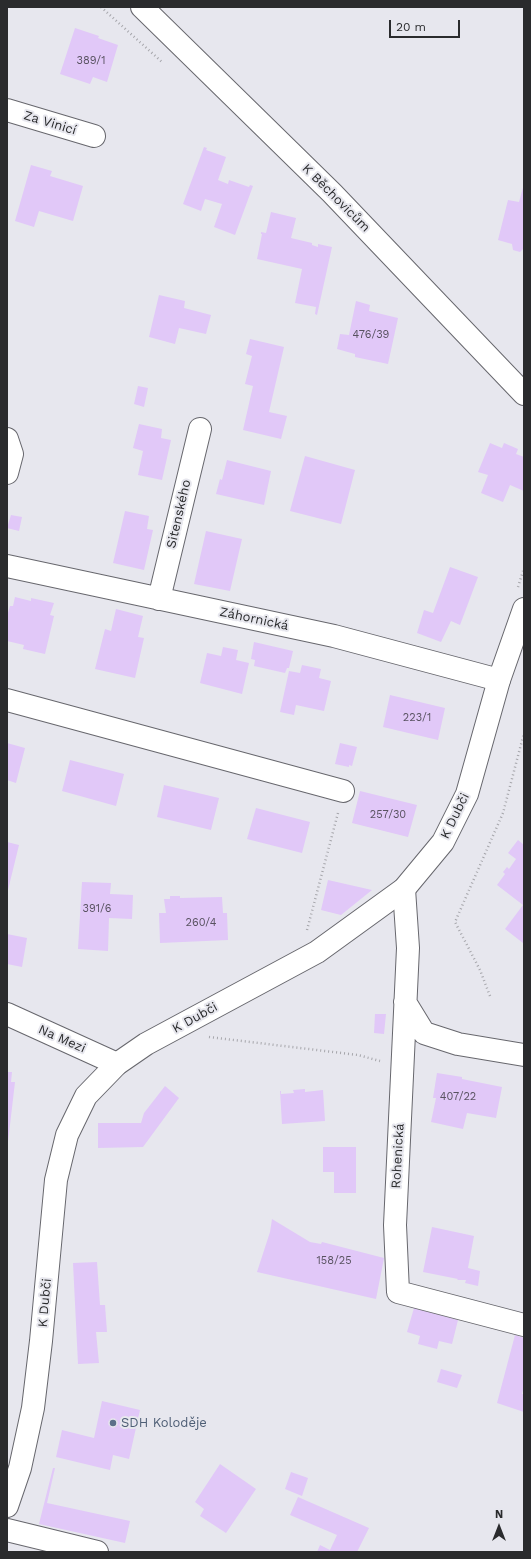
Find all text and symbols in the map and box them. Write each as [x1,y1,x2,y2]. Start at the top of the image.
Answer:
scale bar [391,12,462,38]
text: 20 m [396,20,426,34]
house number: 389/1 [77,54,105,68]
street label: Za Vinicí [22,108,78,138]
street label: K Běchovicům [299,161,373,235]
house number: 476/39 [353,328,389,342]
street label: Sitenského [164,478,194,550]
street label: Záhornická [218,604,290,634]
house number: 223/1 [403,711,431,725]
street label: K Dubči [437,790,473,842]
house number: 257/30 [370,808,406,822]
house number: 391/6 [83,902,111,916]
house number: 260/4 [186,916,216,930]
street label: K Dubči [170,999,220,1037]
street label: Na Mezi [36,1022,88,1056]
house number: 407/22 [440,1090,476,1104]
street label: Rohenická [389,1123,407,1189]
house number: 158/25 [316,1254,352,1268]
street label: K Dubči [35,1278,55,1328]
place label: SDH Koloděje [121,1415,207,1431]
marker: SDH Koloděje [108,1418,118,1428]
north arrow [479,1507,519,1547]
text: N [495,1508,503,1521]

